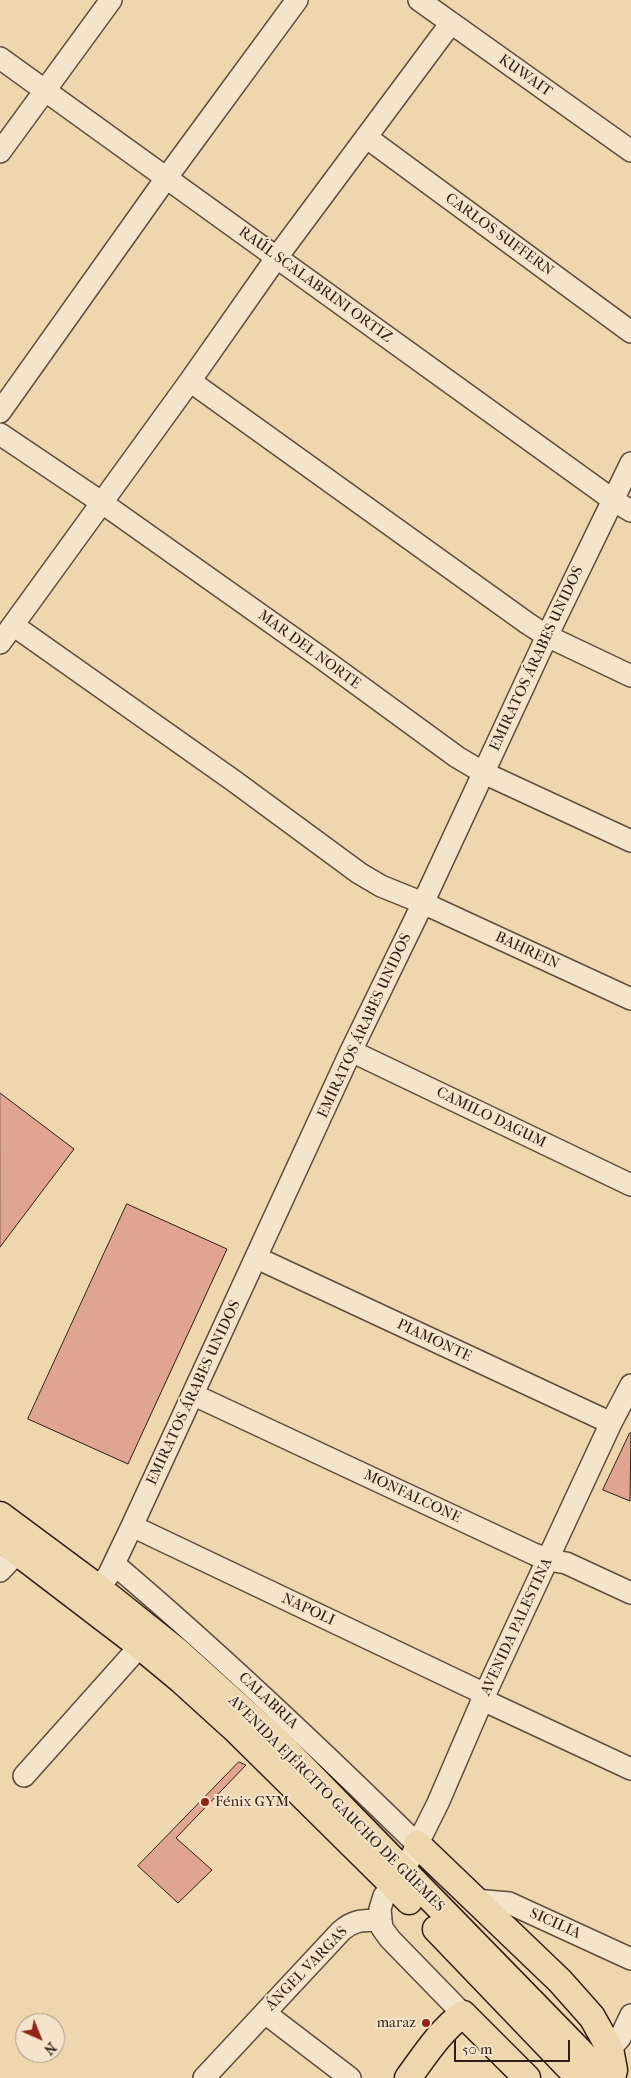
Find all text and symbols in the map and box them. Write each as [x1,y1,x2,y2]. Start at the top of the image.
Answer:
street label: KUWAIT [495,51,555,101]
street label: CARLOS SUFFERN [441,190,557,280]
street label: RAÚL SCALABRINI ORTIZ [235,223,395,347]
street label: EMIRATOS ÁRABES UNIDOS [486,564,588,754]
street label: MAR DEL NORTE [254,607,364,693]
street label: BAHREIN [492,928,562,974]
street label: EMIRATOS ÁRABES UNIDOS [314,931,416,1121]
street label: CAMILO DAGUM [433,1084,549,1152]
street label: EMIRATOS ÁRABES UNIDOS [143,1298,245,1488]
street label: PIAMONTE [394,1316,474,1366]
street label: MONFALCONE [360,1467,464,1527]
street label: AVENIDA PALESTINA [477,1555,557,1699]
street label: NAPOLI [279,1590,337,1630]
street label: CALABRIA [234,1669,302,1733]
street label: AVENIDA EJÉRCITO GAUCHO DE GÜEMES [224,1692,448,1916]
place label: Fénix GYM [215,1793,289,1811]
marker: Fénix GYM [199,1796,211,1808]
street label: SICILIA [527,1905,583,1943]
street label: ÁNGEL VARGAS [262,1923,352,2015]
north arrow [15,2013,65,2063]
place label: maraz [377,2014,416,2032]
marker: maraz [420,2017,432,2029]
scale bar [456,2030,572,2062]
text: N [40,2039,60,2058]
text: 50 m [462,2040,492,2058]

